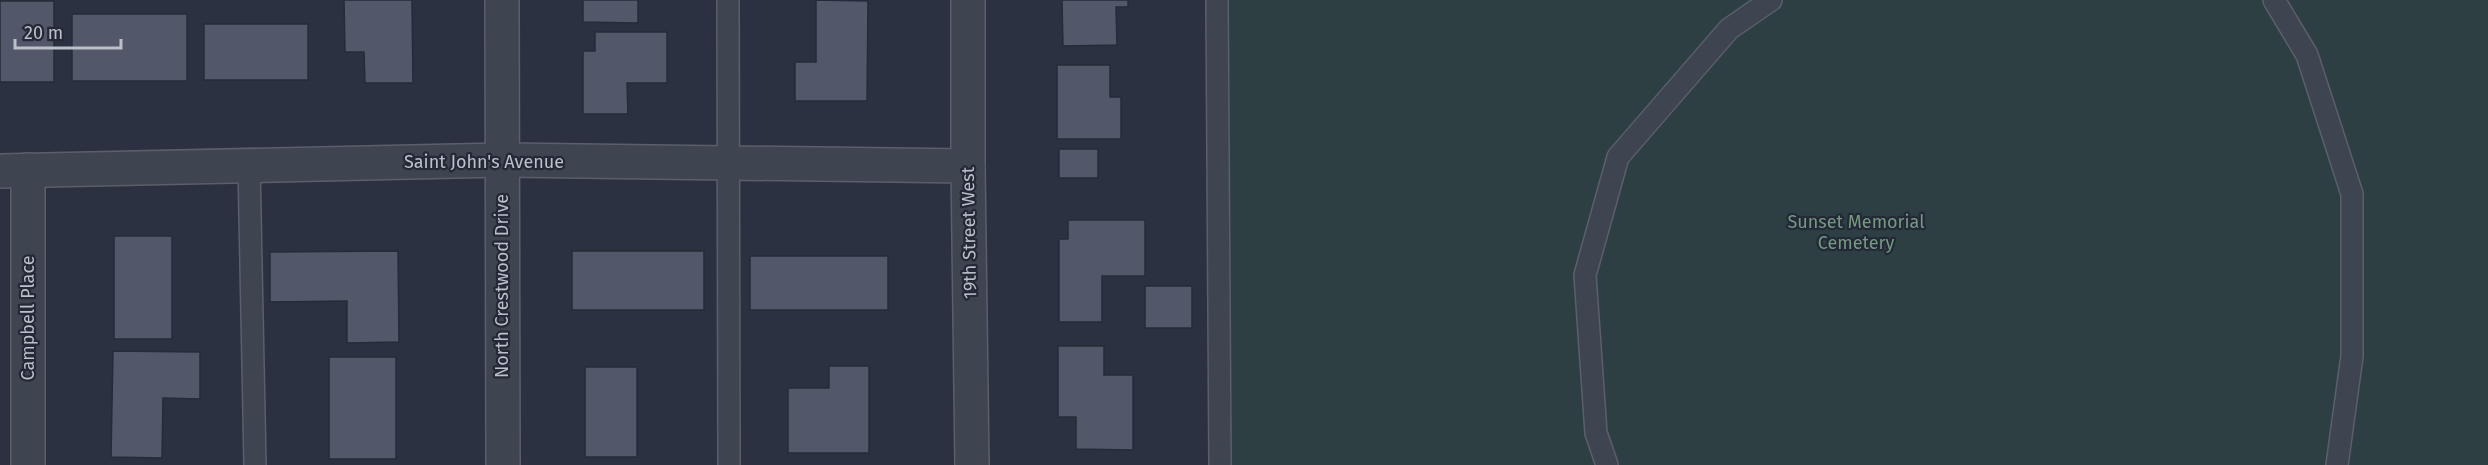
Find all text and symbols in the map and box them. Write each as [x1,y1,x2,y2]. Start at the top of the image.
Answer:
scale bar [15,12,122,50]
text: 20 m [24,22,63,44]
street label: Saint John's Avenue [404,151,564,173]
street label: 19th Street West [957,166,981,299]
street label: North Crestwood Drive [491,194,513,378]
park label: Sunset Memorial Cemetery [1788,211,1924,254]
street label: Campbell Place [17,256,39,380]

